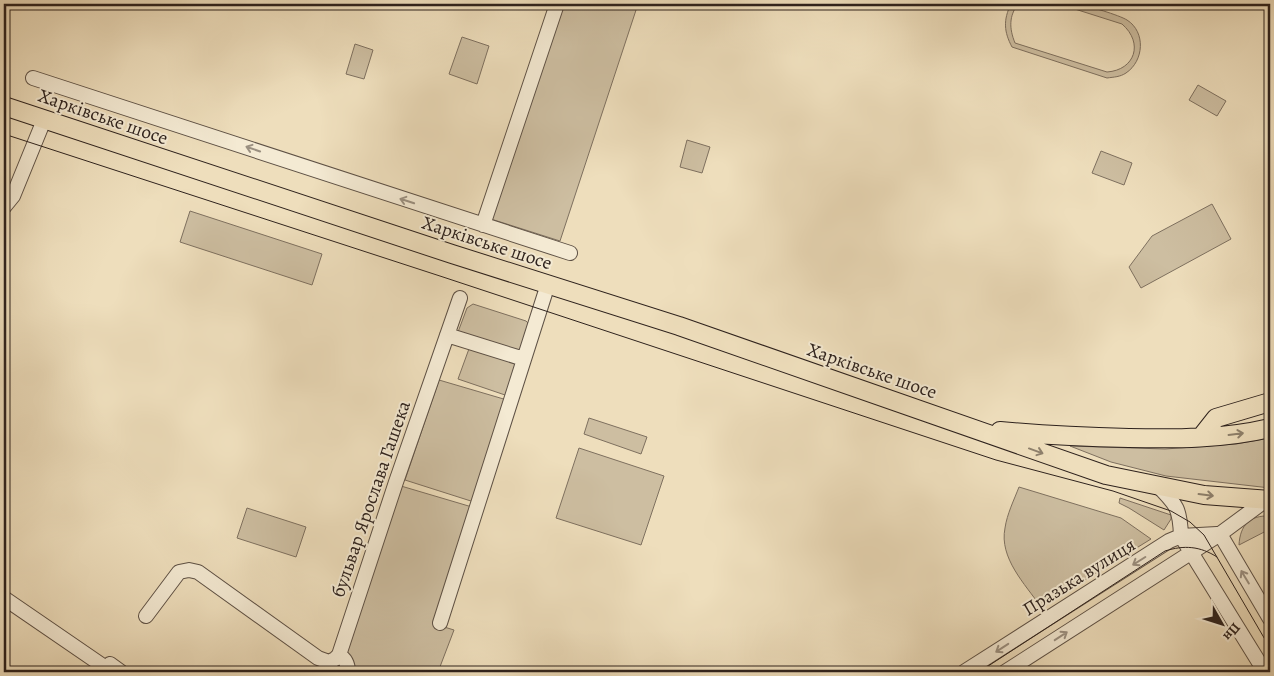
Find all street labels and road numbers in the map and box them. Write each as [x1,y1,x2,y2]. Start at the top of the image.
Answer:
street label: Харківське шосе [35,83,171,151]
street label: Харківське шосе [419,210,555,276]
street label: Харківське шосе [804,337,940,405]
street label: бульвар Ярослава Гашека [325,397,417,601]
street label: Празька вулиця [1018,532,1140,622]

